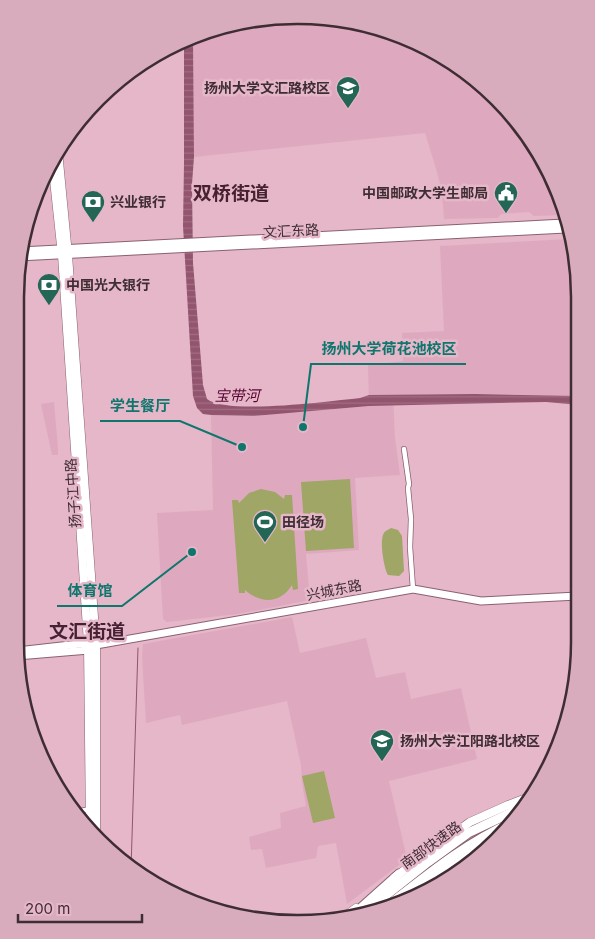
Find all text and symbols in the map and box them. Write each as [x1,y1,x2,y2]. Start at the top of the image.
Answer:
school or university icon: 扬州大学文汇路校区 [335,75,361,109]
place label: 扬州大学文汇路校区 [204,79,330,96]
public building icon: 中国邮政大学生邮局 [493,180,519,214]
district label: 双桥街道 [193,182,269,205]
place label: 中国邮政大学生邮局 [362,184,488,201]
bank icon: 兴业银行 [80,189,106,223]
place label: 兴业银行 [110,193,166,210]
street label: 文汇东路 [263,221,319,240]
bank icon: 中国光大银行 [36,272,62,306]
place label: 中国光大银行 [66,276,150,293]
callout: 扬州大学荷花池校区 [311,334,466,364]
text: 扬州大学荷花池校区 [321,339,457,358]
water label: 宝带河 [214,386,262,405]
callout: 学生餐厅 [100,391,180,421]
text: 学生餐厅 [110,396,170,415]
street label: 扬子江中路 [62,458,83,529]
sports icon: 田径场 [252,509,278,543]
place label: 田径场 [282,513,324,530]
callout: 体育馆 [57,576,122,606]
street label: 兴城东路 [305,576,363,603]
text: 体育馆 [67,581,113,600]
district label: 文汇街道 [49,620,125,643]
school or university icon: 扬州大学江阳路北校区 [369,728,395,762]
place label: 扬州大学江阳路北校区 [400,732,540,749]
street label: 南部快速路 [397,817,464,872]
scale bar [18,892,141,924]
text: 200 m [25,899,70,918]

